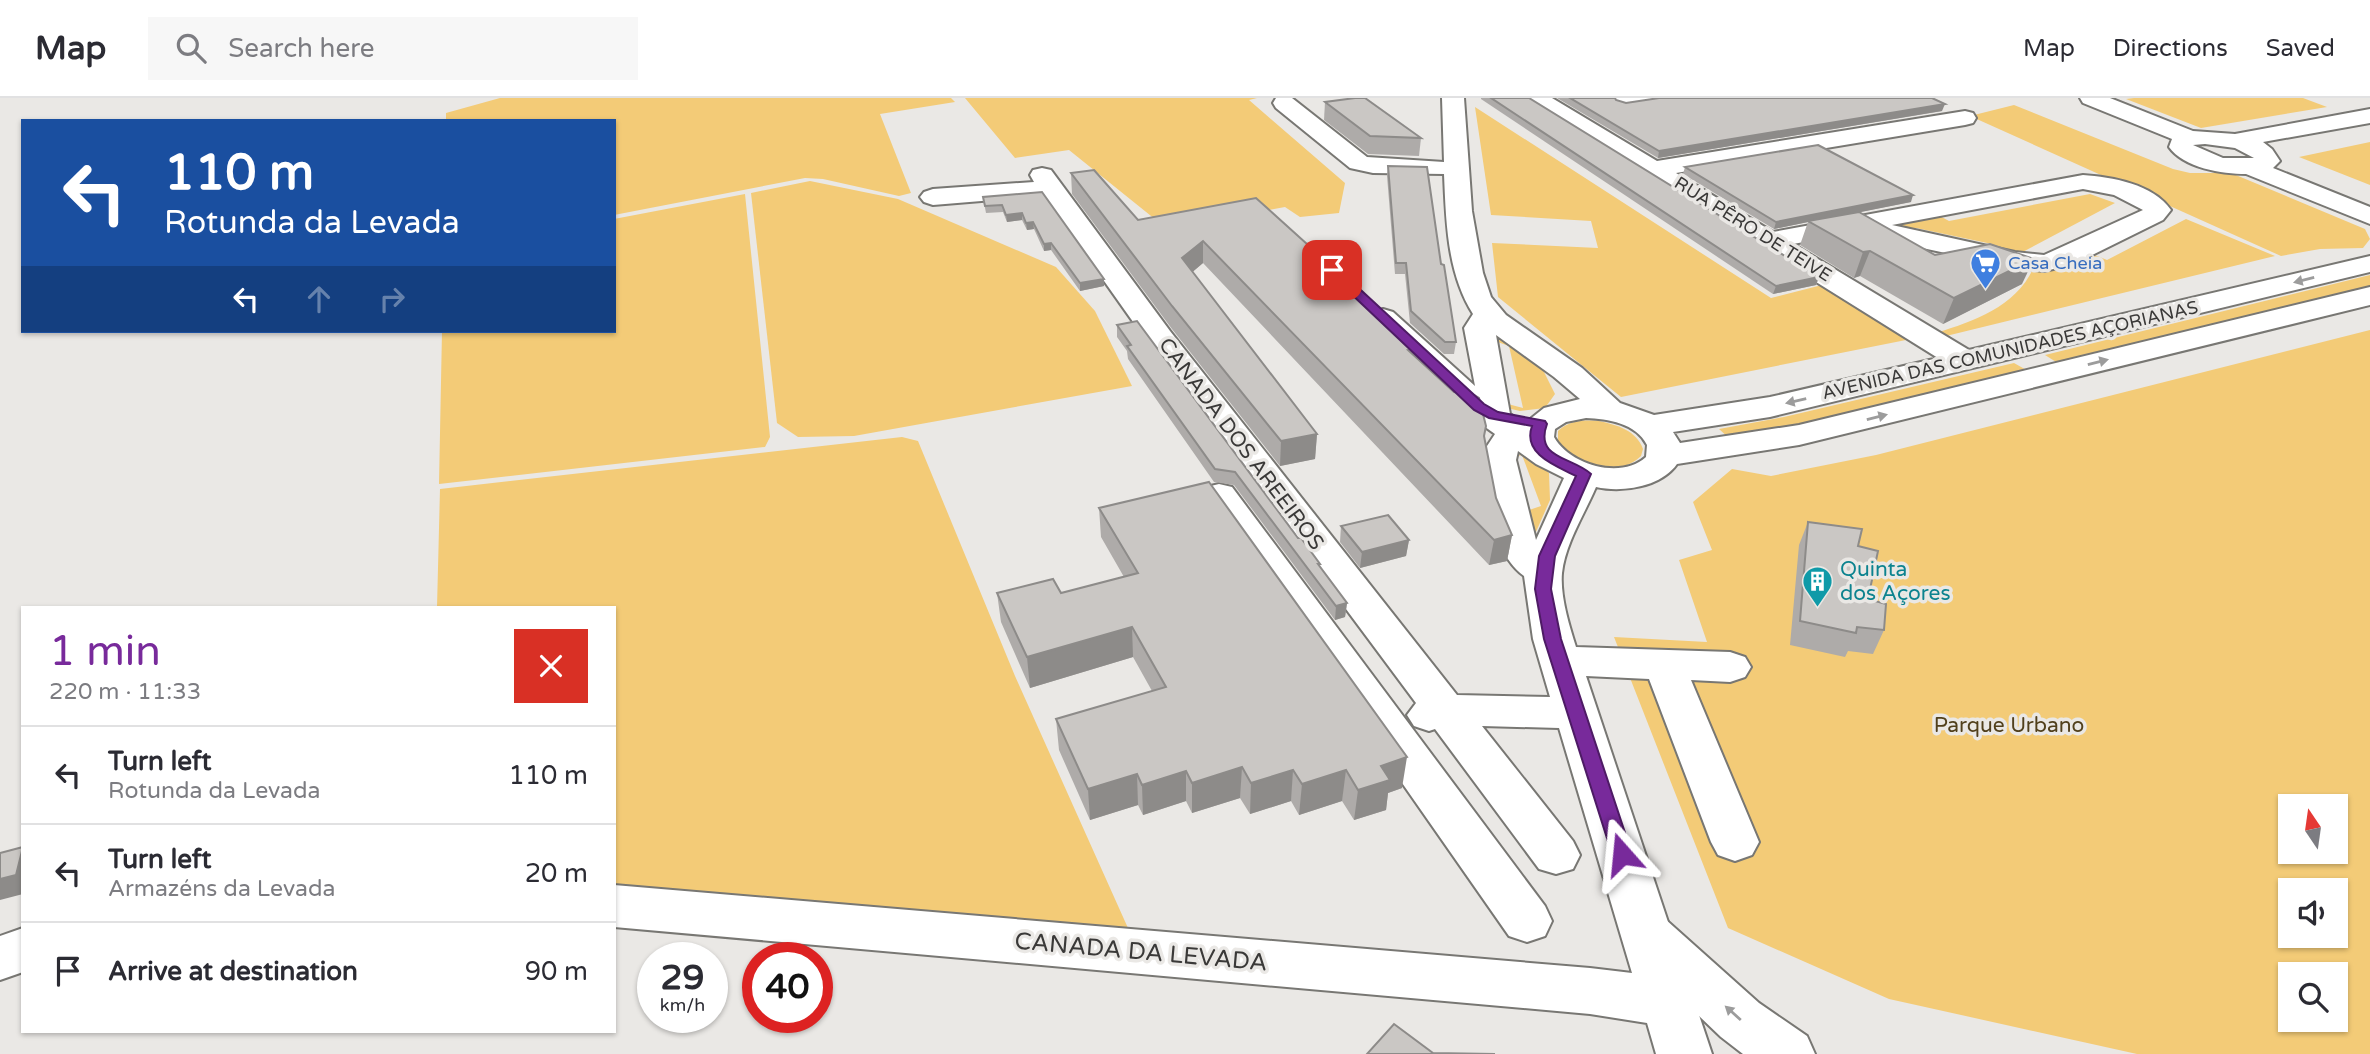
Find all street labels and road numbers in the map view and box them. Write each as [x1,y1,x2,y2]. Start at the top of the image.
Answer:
street label: RUA PÊRO DE TEIVE [1670,172,1836,286]
street label: AVENIDA DAS COMUNIDADES AÇORIANAS [1820,296,2200,404]
street label: CANADA DOS AREEIROS [1153,333,1329,555]
street label: CANADA DA LEVADA [1013,927,1269,977]

